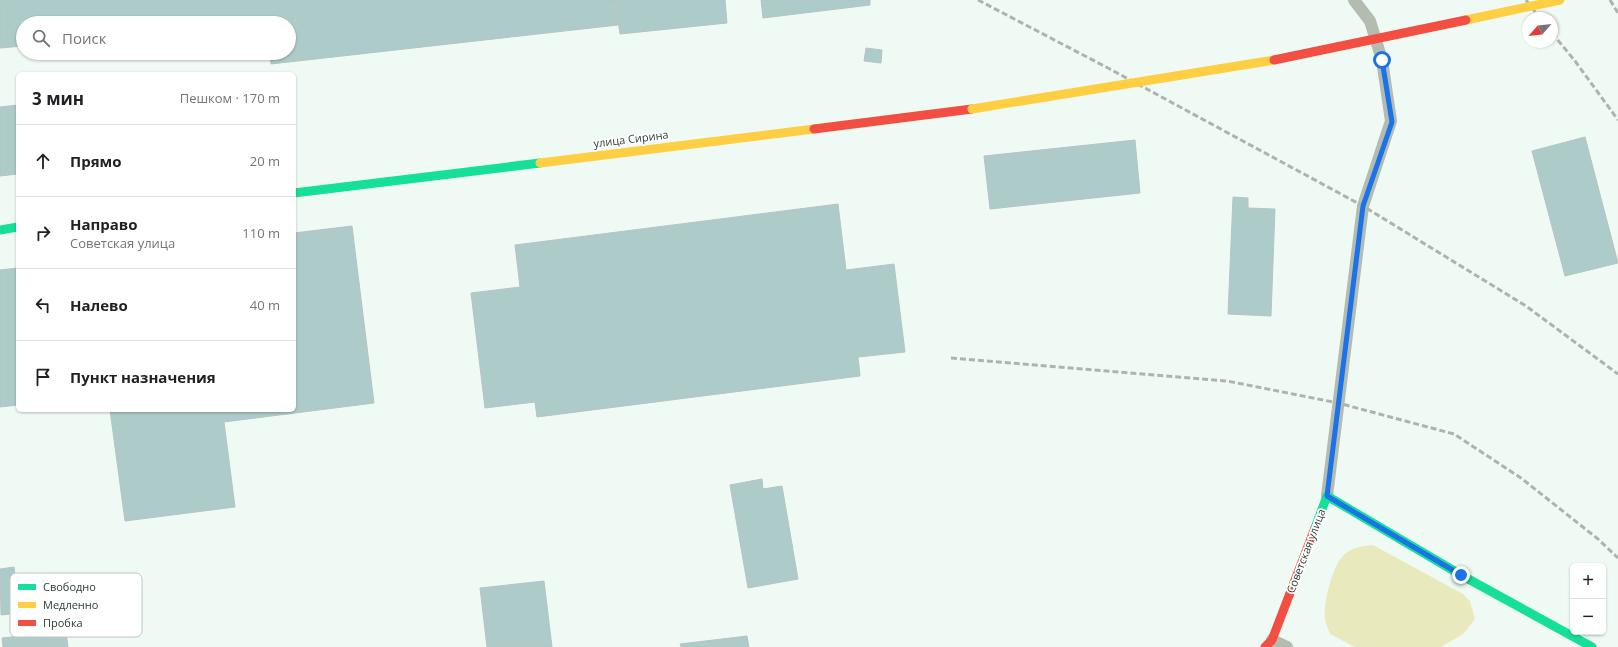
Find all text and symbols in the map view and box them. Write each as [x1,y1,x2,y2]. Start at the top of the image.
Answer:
north arrow [1522,12,1558,48]
search box [16,16,296,60]
icon: search [30,27,52,49]
text: Поиск [62,28,106,48]
route start [1373,51,1391,69]
text: 3 мин [32,87,84,110]
text: Пешком · 170 m [180,89,280,107]
street label: улица Сирина [593,126,669,151]
icon: ahead [32,150,54,172]
text: Прямо [70,151,122,171]
text: 20 m [250,152,280,170]
text: Направо [70,214,138,234]
icon: right [32,222,54,244]
text: 110 m [242,224,280,242]
text: Советская улица [70,234,175,252]
icon: left [32,294,54,316]
text: Налево [70,295,128,315]
text: 40 m [250,296,280,314]
icon: arrive [32,366,54,388]
text: Пункт назначения [70,367,216,387]
street label: Советская улица [1283,507,1328,595]
map controls [1570,563,1606,635]
button: + [1570,563,1606,599]
route end [1452,566,1470,584]
legend [10,573,142,637]
text: Свободно [43,579,96,594]
text: Медленно [43,597,99,612]
button: − [1570,599,1606,635]
text: Пробка [43,615,83,630]

